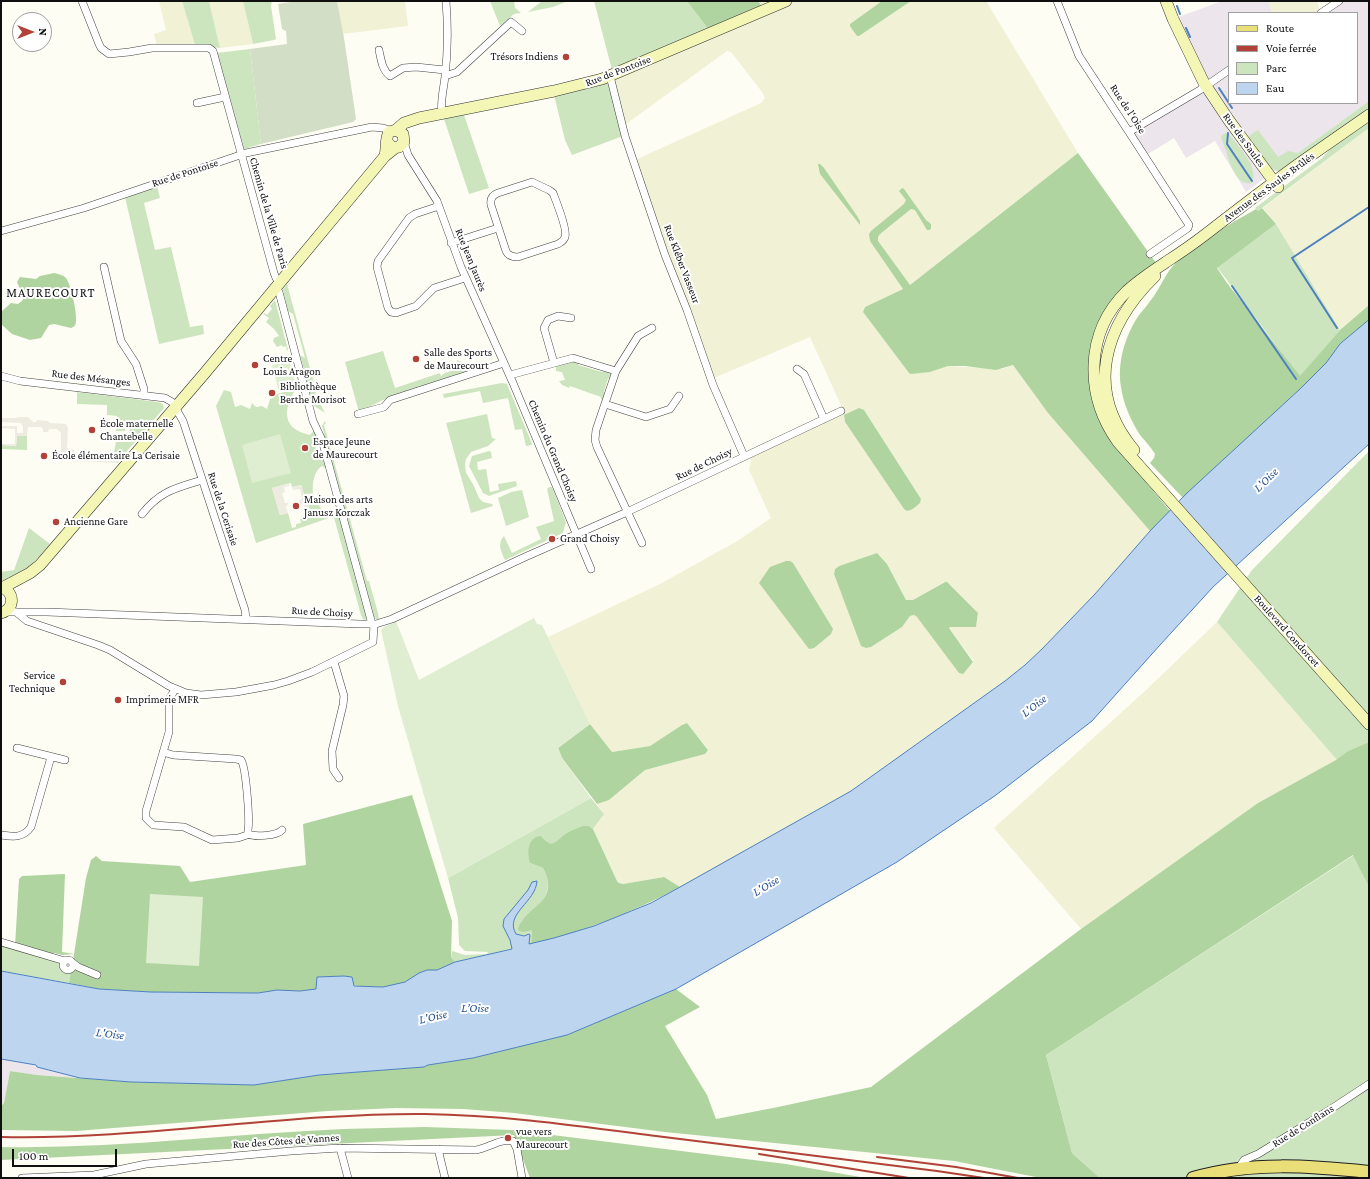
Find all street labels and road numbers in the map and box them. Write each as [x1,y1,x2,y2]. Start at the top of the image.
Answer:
street label: Rue de Pontoise [583,52,653,90]
street label: Rue de l'Oise [1107,82,1149,136]
street label: Rue des Saules [1220,110,1268,170]
street label: Avenue des Saules Brûlés [1221,149,1317,225]
street label: Rue de Pontoise [150,156,220,190]
street label: Chemin de la Ville de Paris [247,156,291,270]
street label: Rue Kléber Vasseur [661,223,703,305]
street label: Rue Jean Jaurès [452,227,490,293]
street label: Rue des Mésanges [51,367,131,389]
street label: Chemin du Grand Choisy [525,398,581,504]
street label: Rue de Choisy [673,445,735,483]
street label: Rue de la Cerisaie [205,471,241,547]
street label: Boulevard Condorcet [1251,592,1323,670]
street label: Rue de Choisy [291,604,353,620]
street label: Rue de Conflans [1270,1102,1336,1150]
street label: Rue des Côtes de Vannes [232,1131,340,1151]

